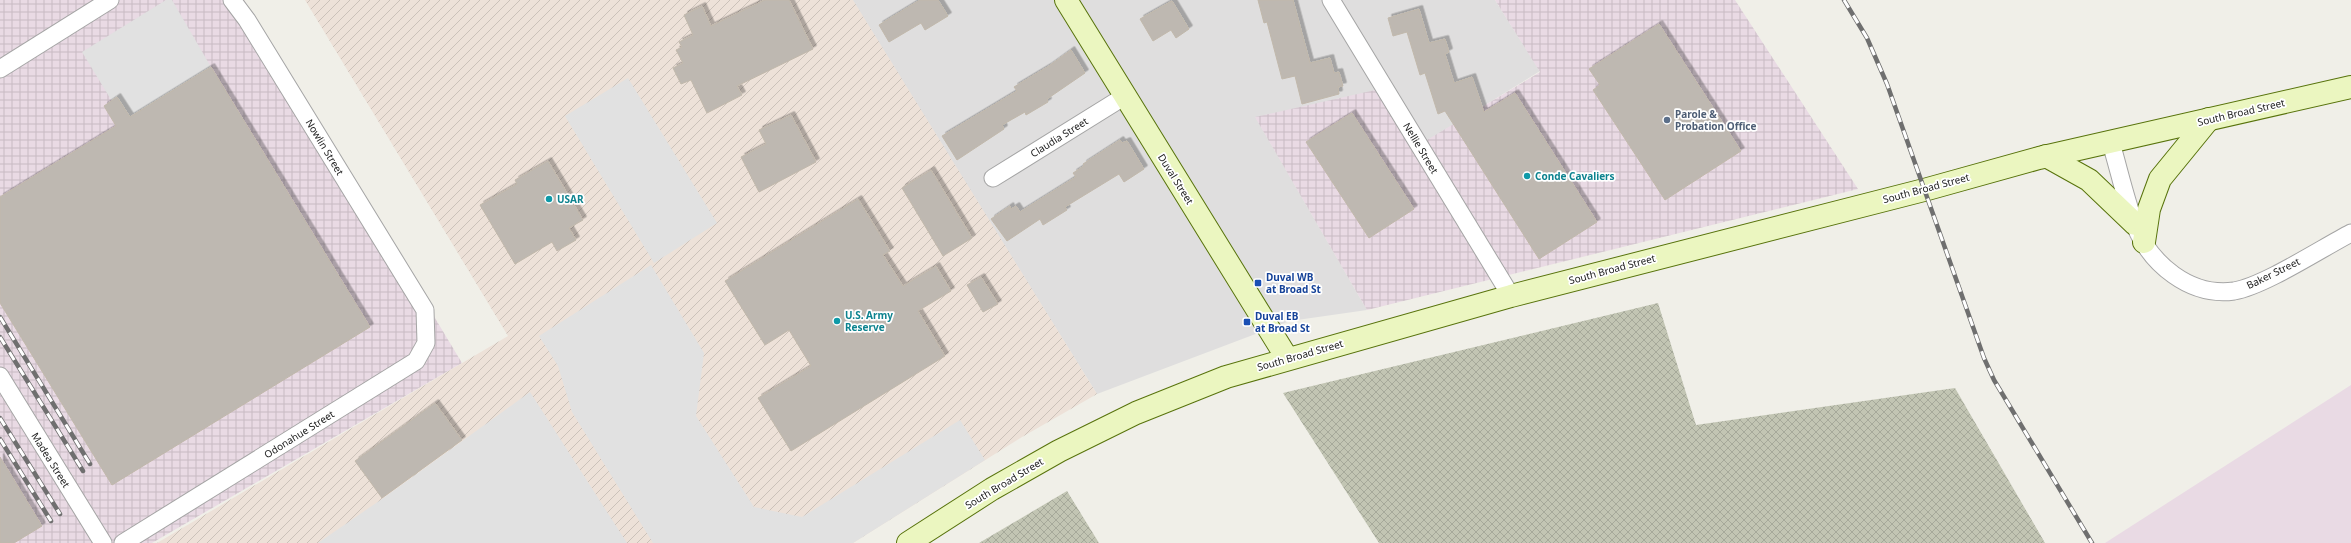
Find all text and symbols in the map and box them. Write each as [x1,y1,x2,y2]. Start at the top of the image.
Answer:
street label: South Broad Street [2196,95,2286,129]
place label: Parole & Probation Office [1675,107,1756,133]
street label: Claudia Street [1027,113,1091,160]
marker: Parole & Probation Office [1662,115,1672,125]
street label: Nowlin Street [303,116,347,178]
street label: Nellie Street [1400,120,1442,176]
street label: Duval Street [1155,151,1197,207]
place label: Conde Cavaliers [1535,169,1615,183]
street label: South Broad Street [1881,170,1971,206]
marker: Conde Cavaliers [1522,171,1532,181]
place label: USAR [557,192,584,206]
marker: USAR [544,194,554,204]
street label: South Broad Street [1567,251,1657,287]
street label: Baker Street [2244,254,2302,292]
place label: Duval WB at Broad St [1266,270,1322,296]
marker: Duval WB at Broad St [1253,278,1263,288]
place label: U.S. Army Reserve [845,308,893,334]
place label: Duval EB at Broad St [1255,309,1311,335]
marker: U.S. Army Reserve [832,316,842,326]
marker: Duval EB at Broad St [1242,317,1252,327]
street label: South Broad Street [1255,336,1345,374]
street label: Odonahue Street [261,407,337,461]
street label: Madea Street [28,430,74,491]
street label: South Broad Street [962,454,1046,512]

